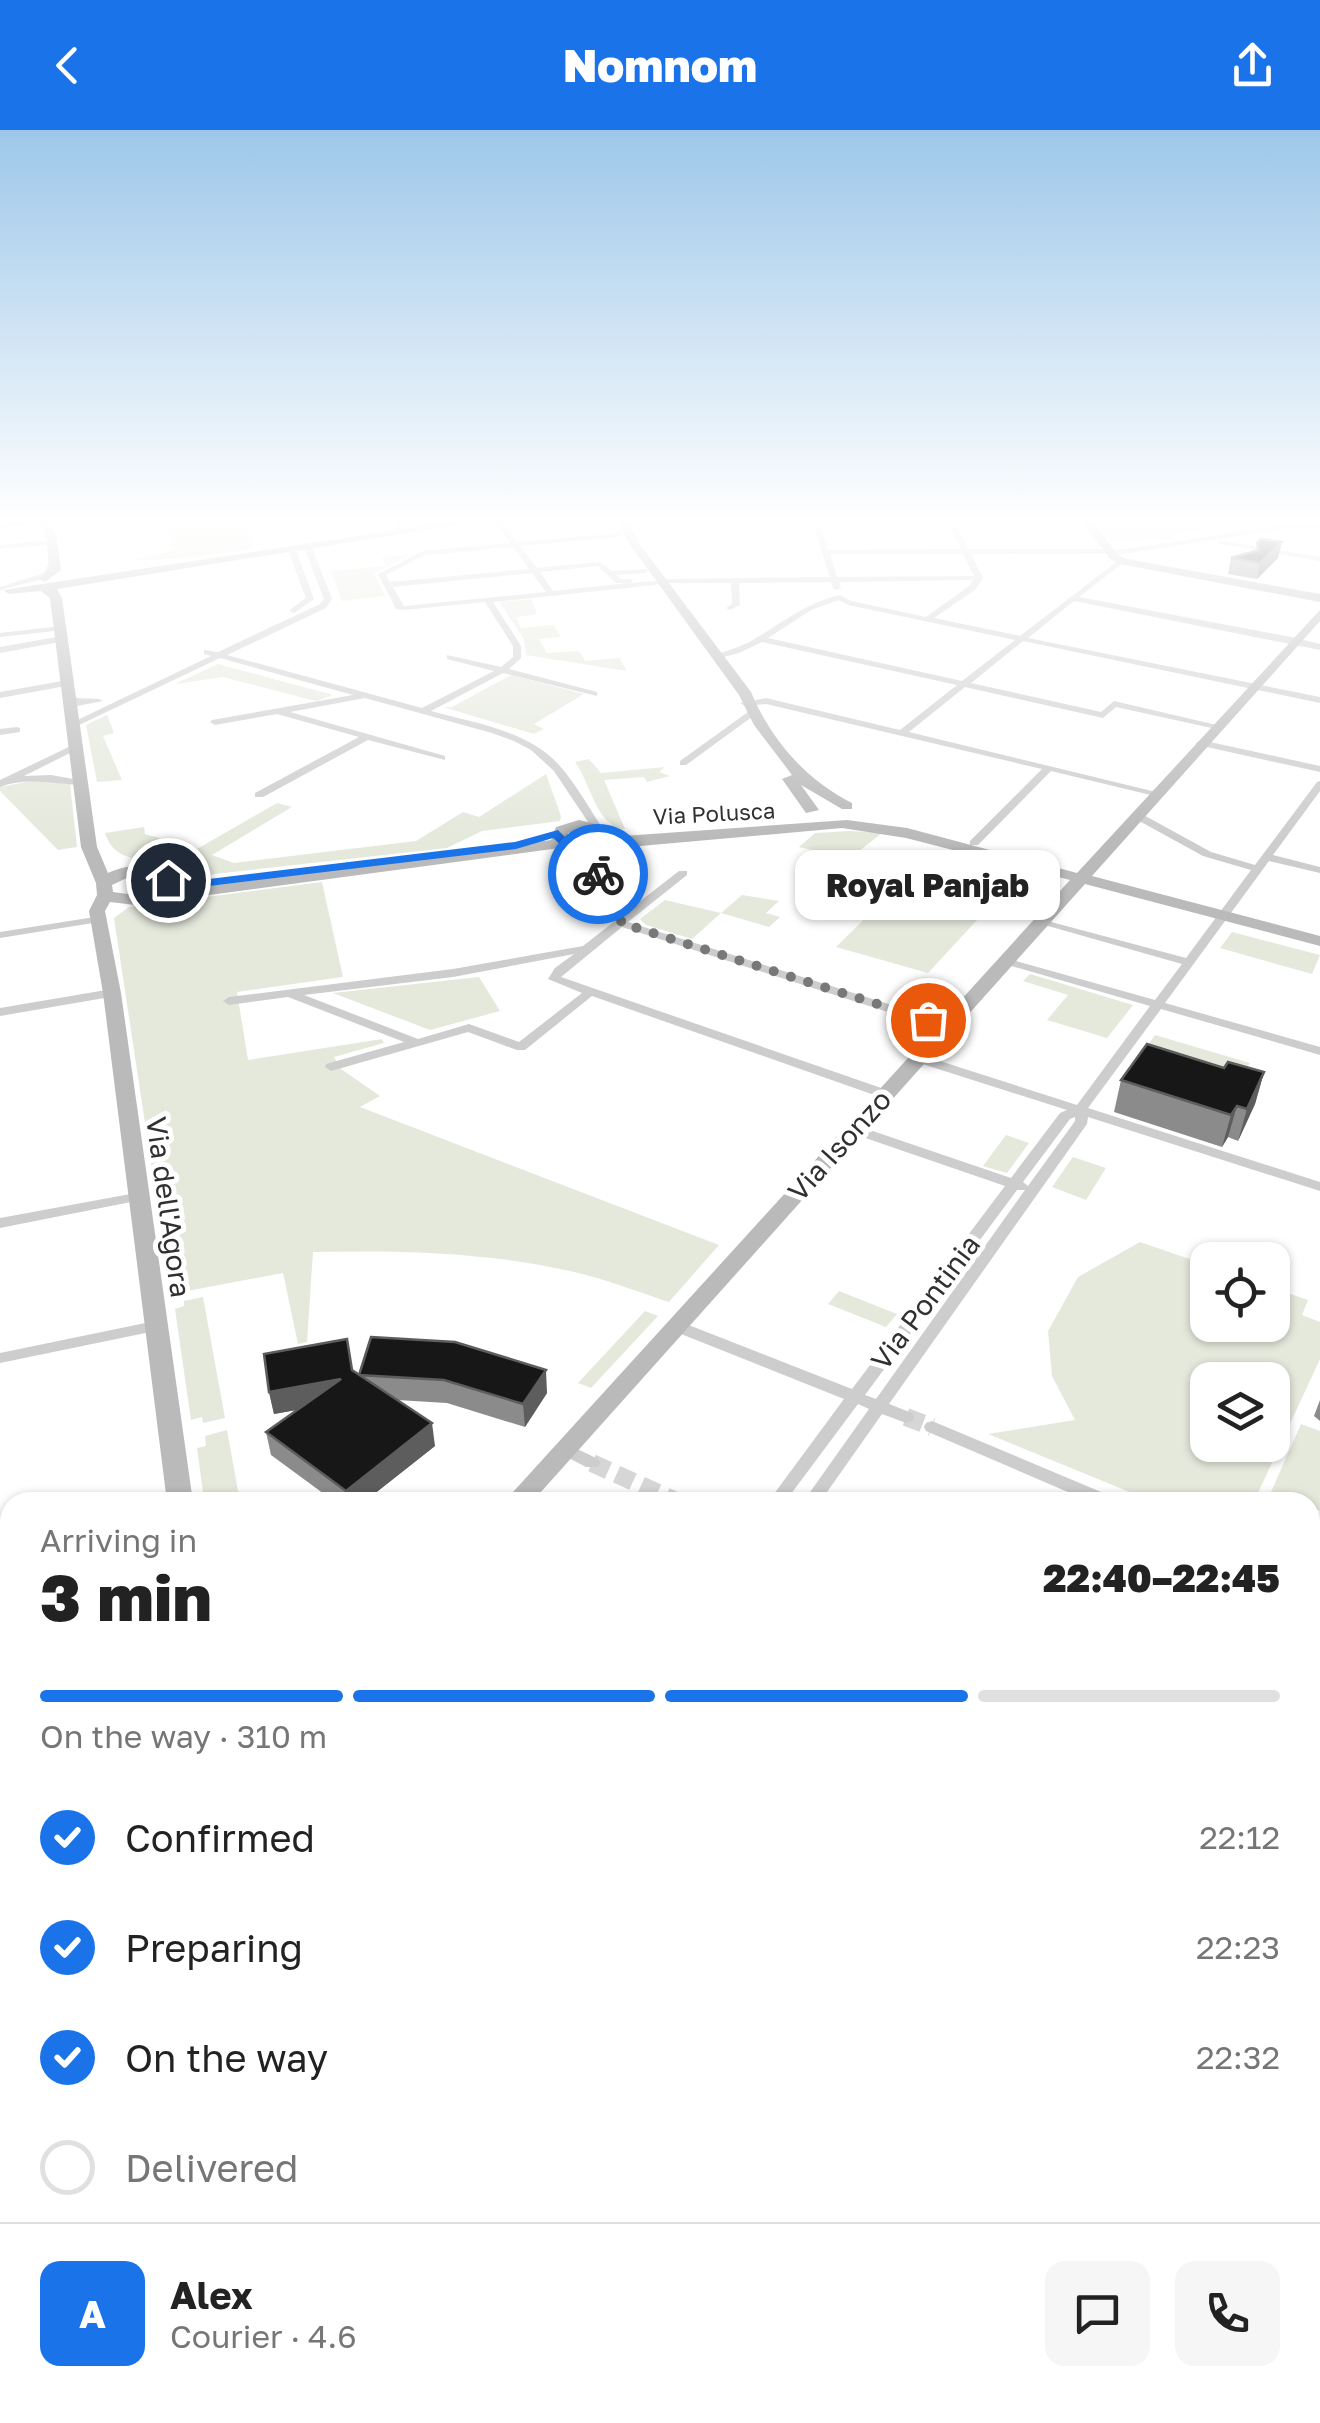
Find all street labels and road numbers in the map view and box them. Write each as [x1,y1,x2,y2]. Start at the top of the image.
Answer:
street label: Via Polusca [652,796,776,830]
street label: Via Isonzo [781,1083,897,1207]
street label: Via dell'Agora [140,1114,198,1300]
street label: Via Pontinia [864,1228,986,1376]

